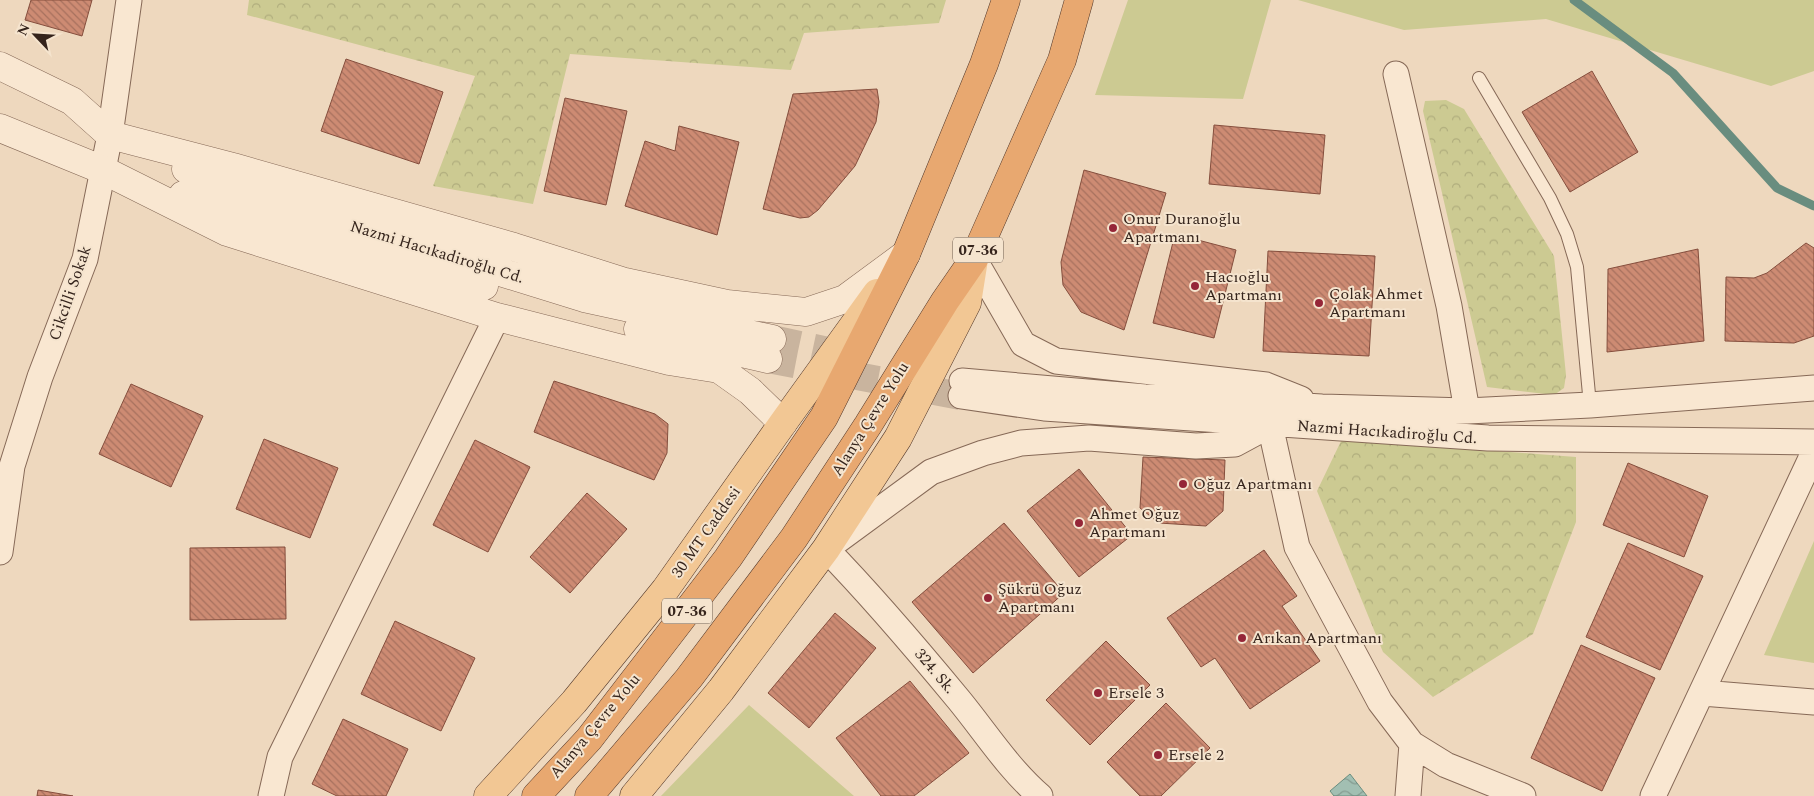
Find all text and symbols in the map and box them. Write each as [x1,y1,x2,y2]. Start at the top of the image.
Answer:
north arrow [10,10,60,60]
text: N [12,20,36,39]
place label: Onur Duranoğlu Apartmanı [1123,207,1240,249]
street label: Nazmi Hacıkadiroğlu Cd. [347,214,527,290]
marker: Onur Duranoğlu Apartmanı [1107,222,1119,234]
road number: 07-36 [953,238,1003,262]
street label: Cikcilli Sokak [43,242,98,344]
place label: Hacıoğlu Apartmanı [1205,265,1282,307]
marker: Hacıoğlu Apartmanı [1189,280,1201,292]
place label: Çolak Ahmet Apartmanı [1329,282,1423,324]
marker: Çolak Ahmet Apartmanı [1313,297,1325,309]
street label: Alanya Çevre Yolu [825,357,915,481]
street label: Nazmi Hacıkadiroğlu Cd. [1296,414,1478,450]
place label: Oğuz Apartmanı [1193,472,1312,496]
marker: Oğuz Apartmanı [1177,478,1189,490]
street label: 30 MT Caddesi [665,481,747,583]
place label: Ahmet Oğuz Apartmanı [1089,502,1180,544]
marker: Ahmet Oğuz Apartmanı [1073,517,1085,529]
place label: Şükrü Oğuz Apartmanı [998,577,1082,619]
marker: Şükrü Oğuz Apartmanı [982,592,994,604]
road number: 07-36 [662,598,712,624]
place label: Arıkan Apartmanı [1252,626,1382,650]
marker: Arıkan Apartmanı [1236,632,1248,644]
street label: 324. Sk. [909,643,961,699]
street label: Alanya Çevre Yolu [544,668,646,784]
place label: Ersele 3 [1108,681,1164,705]
marker: Ersele 3 [1092,687,1104,699]
place label: Ersele 2 [1168,743,1224,767]
marker: Ersele 2 [1152,749,1164,761]

